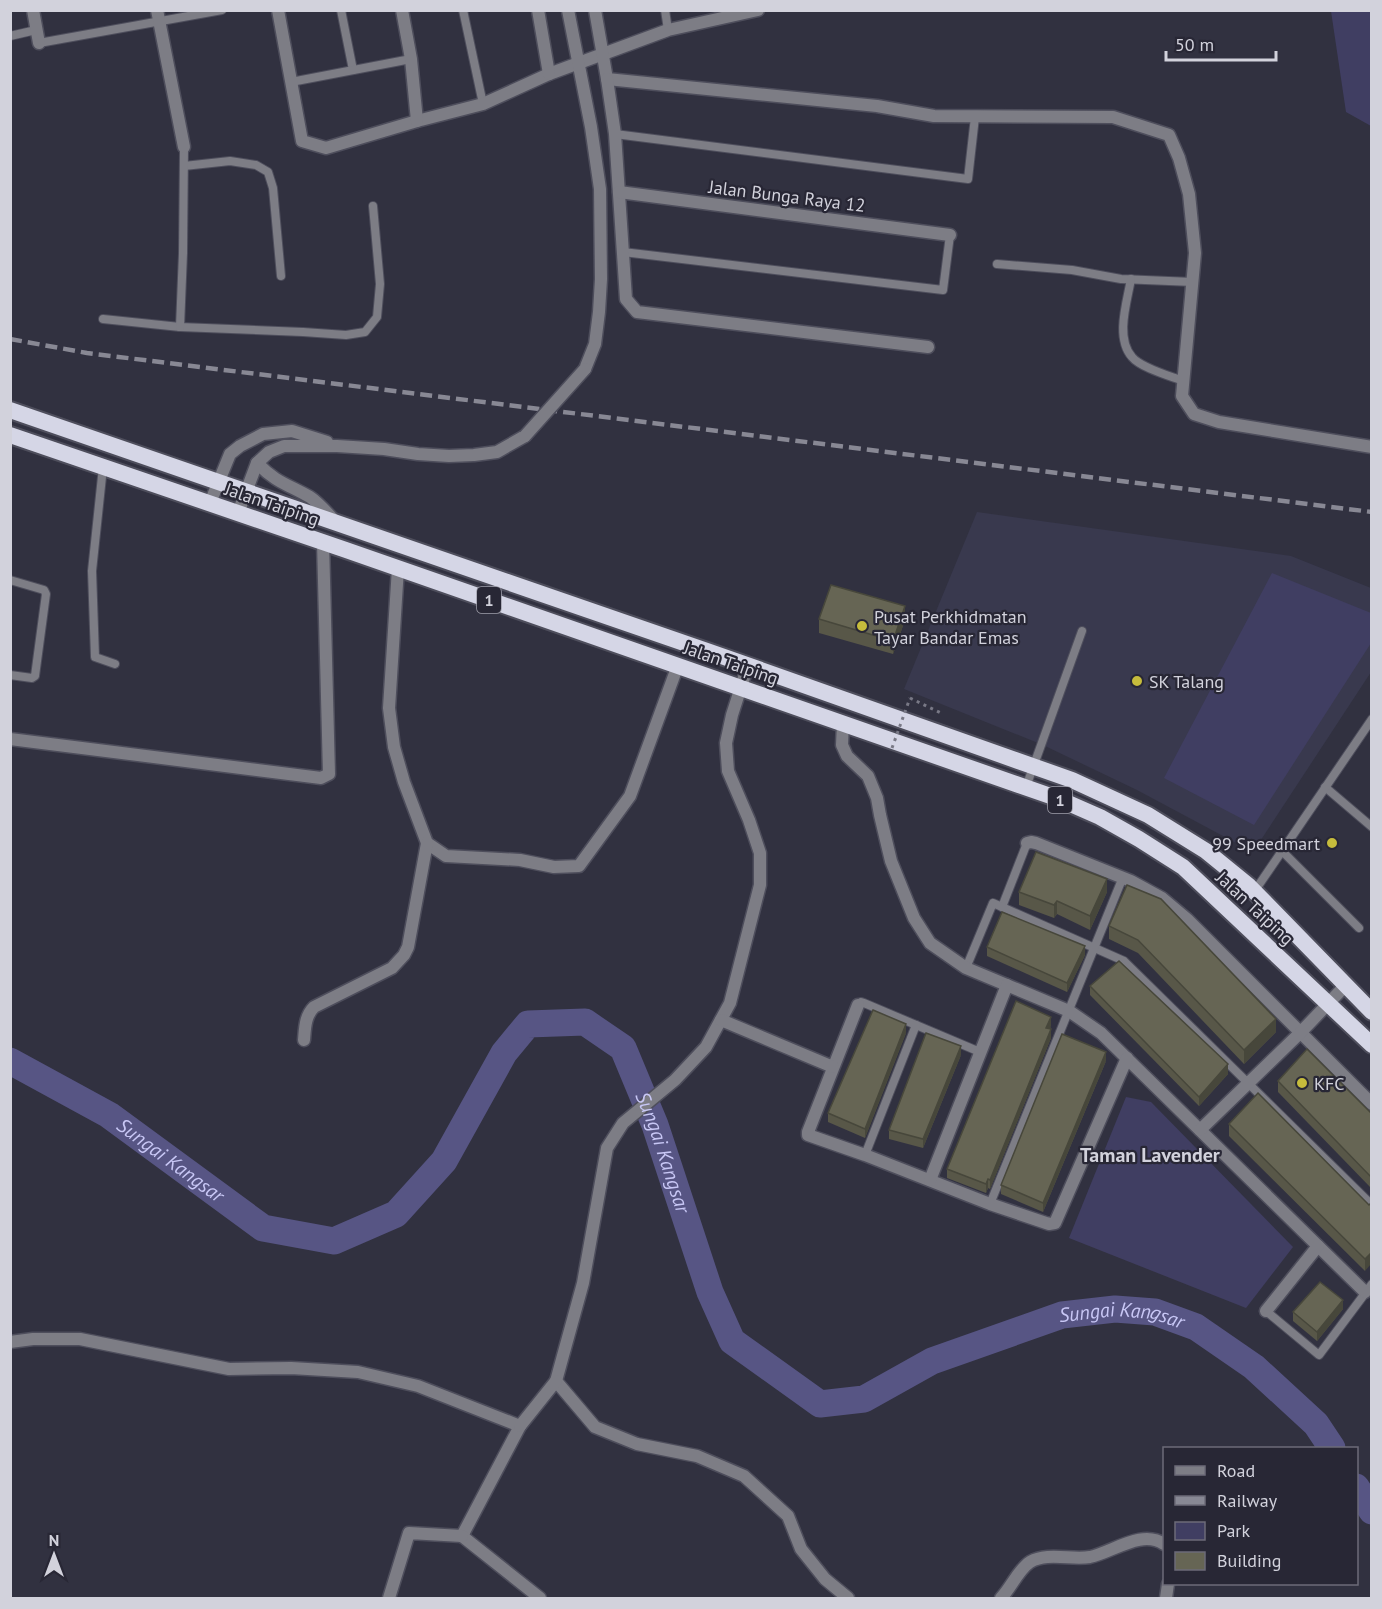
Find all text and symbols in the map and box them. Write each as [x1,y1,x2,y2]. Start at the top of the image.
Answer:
scale bar [1166,24,1276,62]
text: 50 m [1175,33,1214,56]
street label: Jalan Bunga Raya 12 [706,175,867,217]
street label: Jalan Taiping [221,477,322,531]
road number: 1 [477,587,501,613]
place label: Pusat Perkhidmatan Tayar Bandar Emas [874,605,1027,649]
marker: Pusat Perkhidmatan Tayar Bandar Emas [855,619,869,633]
street label: Jalan Taiping [680,636,781,690]
place label: SK Talang [1149,670,1224,693]
marker: SK Talang [1130,674,1144,688]
road number: 1 [1048,787,1072,813]
place label: 99 Speedmart [1212,832,1320,855]
marker: 99 Speedmart [1325,836,1339,850]
street label: Jalan Taiping [1210,865,1299,950]
place label: KFC [1314,1072,1345,1095]
marker: KFC [1295,1076,1309,1090]
water label: Sungai Kangsar [630,1088,696,1217]
water label: Sungai Kangsar [112,1112,230,1209]
district label: Taman Lavender [1080,1142,1220,1168]
water label: Sungai Kangsar [1058,1296,1189,1335]
legend [1163,1447,1358,1585]
text: Road [1217,1459,1255,1482]
text: Railway [1217,1489,1278,1512]
text: Park [1217,1519,1250,1542]
north arrow [24,1525,84,1585]
text: N [49,1530,59,1550]
text: Building [1217,1549,1281,1572]

